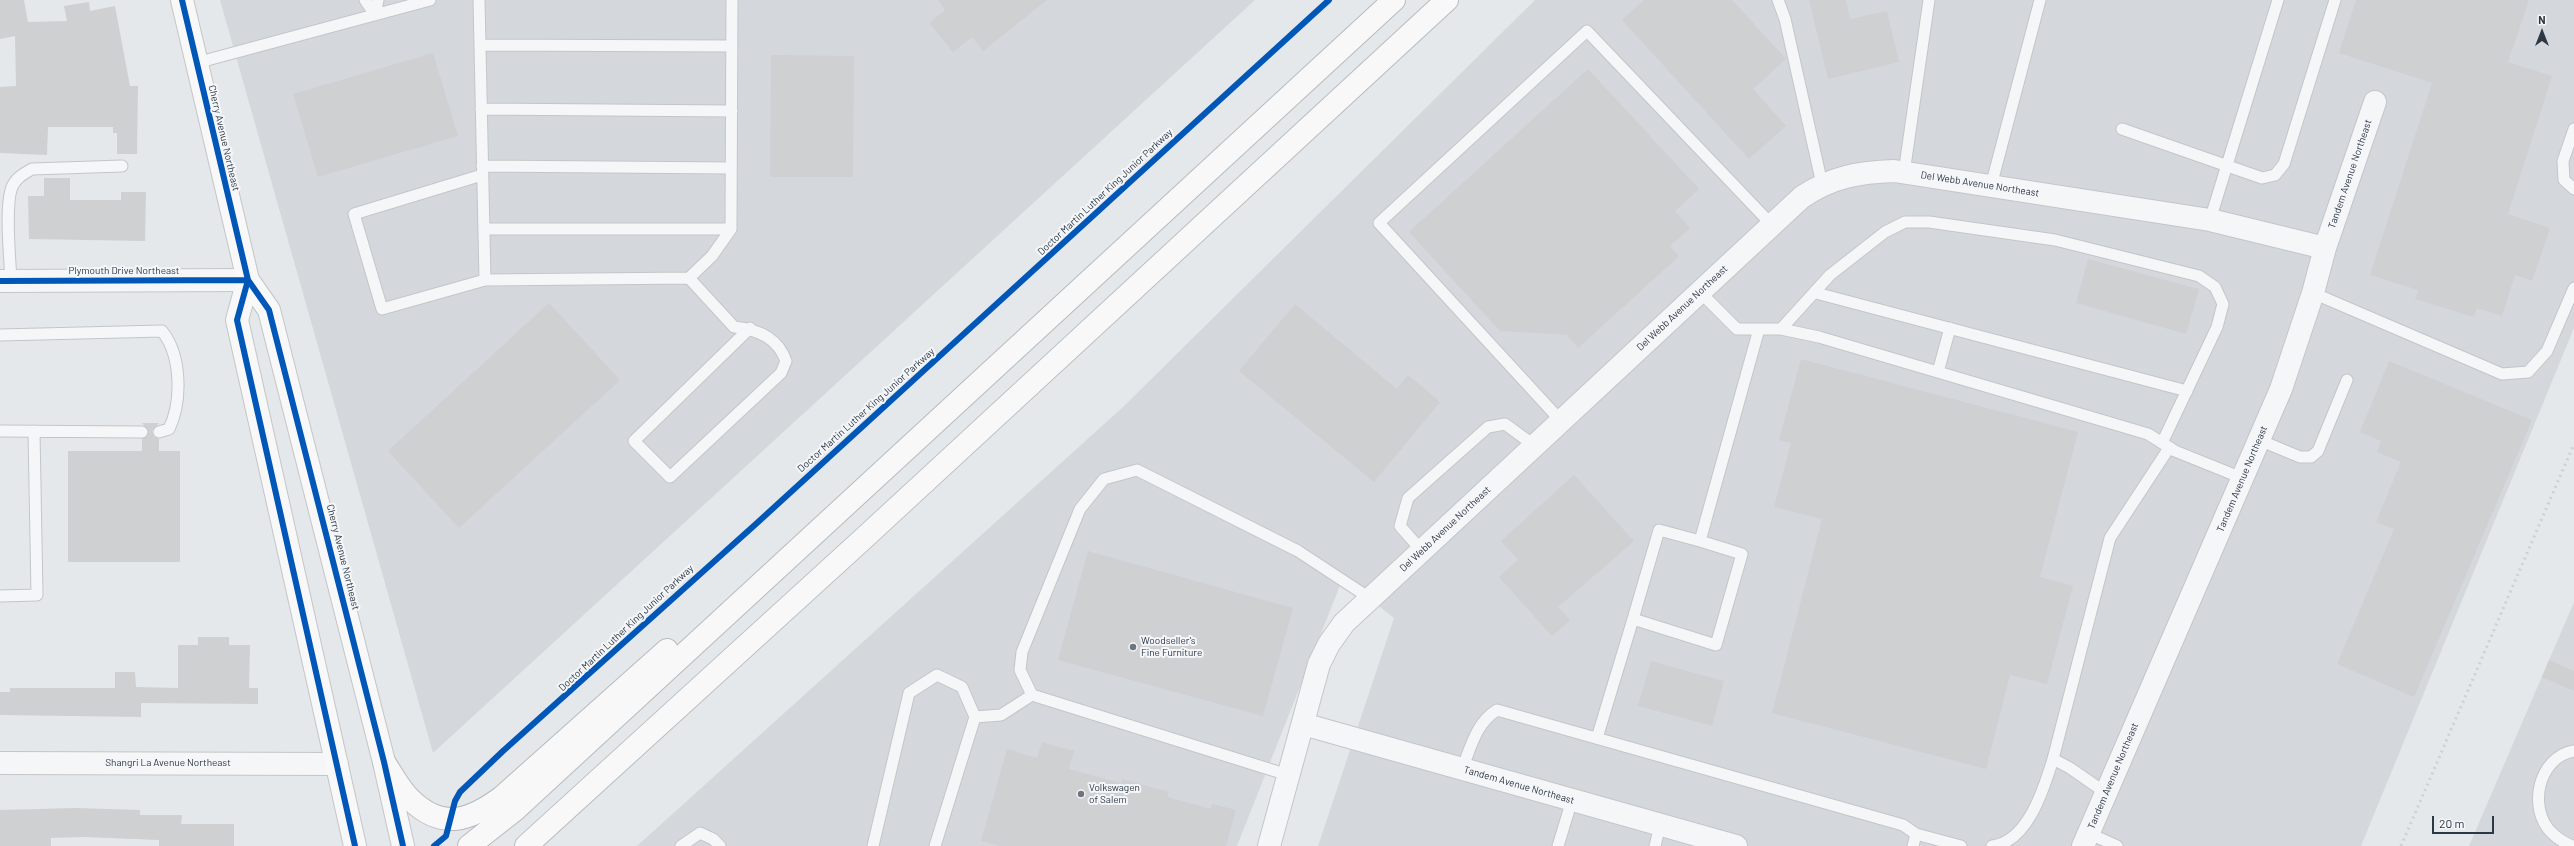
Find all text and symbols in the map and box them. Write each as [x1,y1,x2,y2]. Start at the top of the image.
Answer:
north arrow [2522,12,2562,52]
text: N [2538,13,2546,26]
street label: Cherry Avenue Northeast [206,84,242,192]
street label: Tandem Avenue Northeast [2326,118,2374,230]
street label: Doctor Martin Luther King Junior Parkway [1035,126,1175,258]
street label: Del Webb Avenue Northeast [1920,169,2040,199]
street label: Del Webb Avenue Northeast [1634,263,1730,353]
street label: Plymouth Drive Northeast [69,265,179,277]
street label: Doctor Martin Luther King Junior Parkway [795,345,937,475]
street label: Tandem Avenue Northeast [2214,424,2270,534]
street label: Del Webb Avenue Northeast [1397,484,1493,574]
street label: Cherry Avenue Northeast [324,503,362,611]
street label: Doctor Martin Luther King Junior Parkway [556,562,696,694]
place label: Woodseller's Fine Furniture [1141,635,1202,658]
marker: Woodseller's Fine Furniture [1128,642,1138,652]
street label: Tandem Avenue Northeast [2085,721,2141,831]
street label: Shangri La Avenue Northeast [105,757,231,769]
street label: Tandem Avenue Northeast [1462,763,1576,807]
place label: Volkswagen of Salem [1089,782,1140,806]
marker: Volkswagen of Salem [1076,789,1086,799]
scale bar [2434,808,2496,834]
text: 20 m [2439,816,2465,830]

